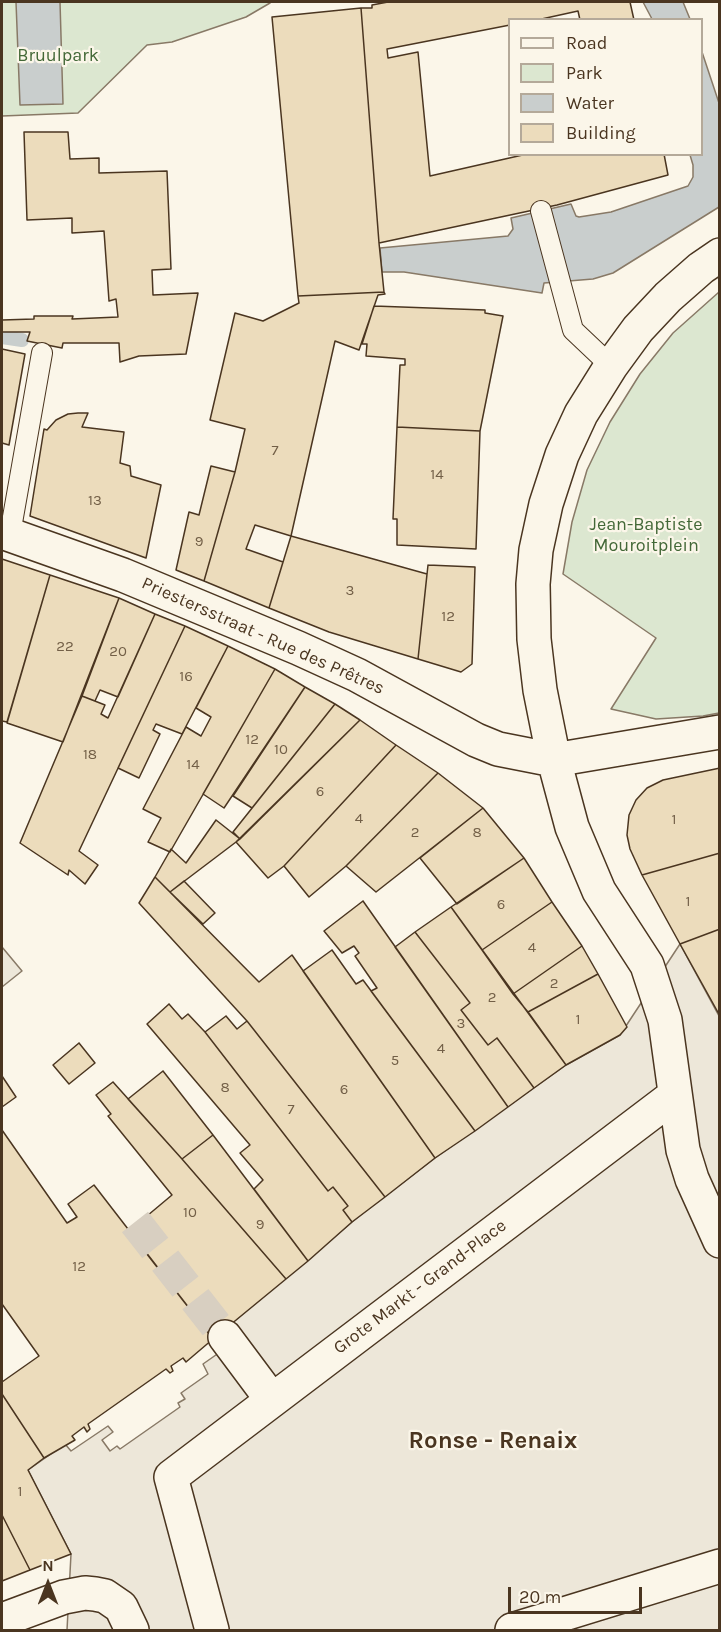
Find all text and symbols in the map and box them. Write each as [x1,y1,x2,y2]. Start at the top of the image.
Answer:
legend [508,18,703,156]
text: Road [566,32,607,54]
park label: Bruulpark [17,45,99,67]
text: Park [566,62,603,84]
text: Water [566,92,614,114]
text: Building [566,122,636,144]
house number: 7 [271,442,279,460]
house number: 14 [430,466,444,484]
house number: 13 [88,492,102,510]
park label: Jean-Baptiste Mouroitplein [590,514,702,556]
house number: 9 [195,533,203,551]
street label: Priestersstraat - Rue des Prêtres [138,573,388,699]
house number: 3 [346,582,354,600]
house number: 12 [441,608,455,626]
house number: 22 [56,638,74,656]
house number: 20 [109,643,127,661]
house number: 16 [179,668,193,686]
house number: 12 [245,731,259,749]
house number: 10 [274,741,288,759]
house number: 18 [83,746,97,764]
house number: 14 [186,756,200,774]
house number: 6 [316,783,324,801]
house number: 4 [355,810,363,828]
house number: 1 [672,811,676,829]
house number: 2 [411,824,419,842]
house number: 8 [472,824,482,842]
house number: 1 [686,893,690,911]
house number: 6 [497,896,505,914]
house number: 4 [528,939,536,957]
house number: 2 [550,975,558,993]
house number: 2 [488,989,496,1007]
house number: 1 [576,1011,580,1029]
house number: 3 [457,1015,465,1033]
house number: 4 [437,1040,445,1058]
house number: 5 [391,1052,399,1070]
house number: 8 [220,1079,230,1097]
house number: 6 [340,1081,348,1099]
house number: 7 [287,1101,295,1119]
house number: 10 [183,1204,197,1222]
street label: Grote Markt - Grand-Place [329,1215,511,1359]
house number: 9 [256,1216,264,1234]
house number: 12 [72,1258,86,1276]
district label: Ronse - Renaix [409,1427,577,1455]
house number: 1 [18,1483,22,1501]
north arrow [18,1554,78,1614]
text: N [42,1556,54,1575]
scale bar [511,1575,644,1613]
text: 20 m [519,1586,561,1608]

